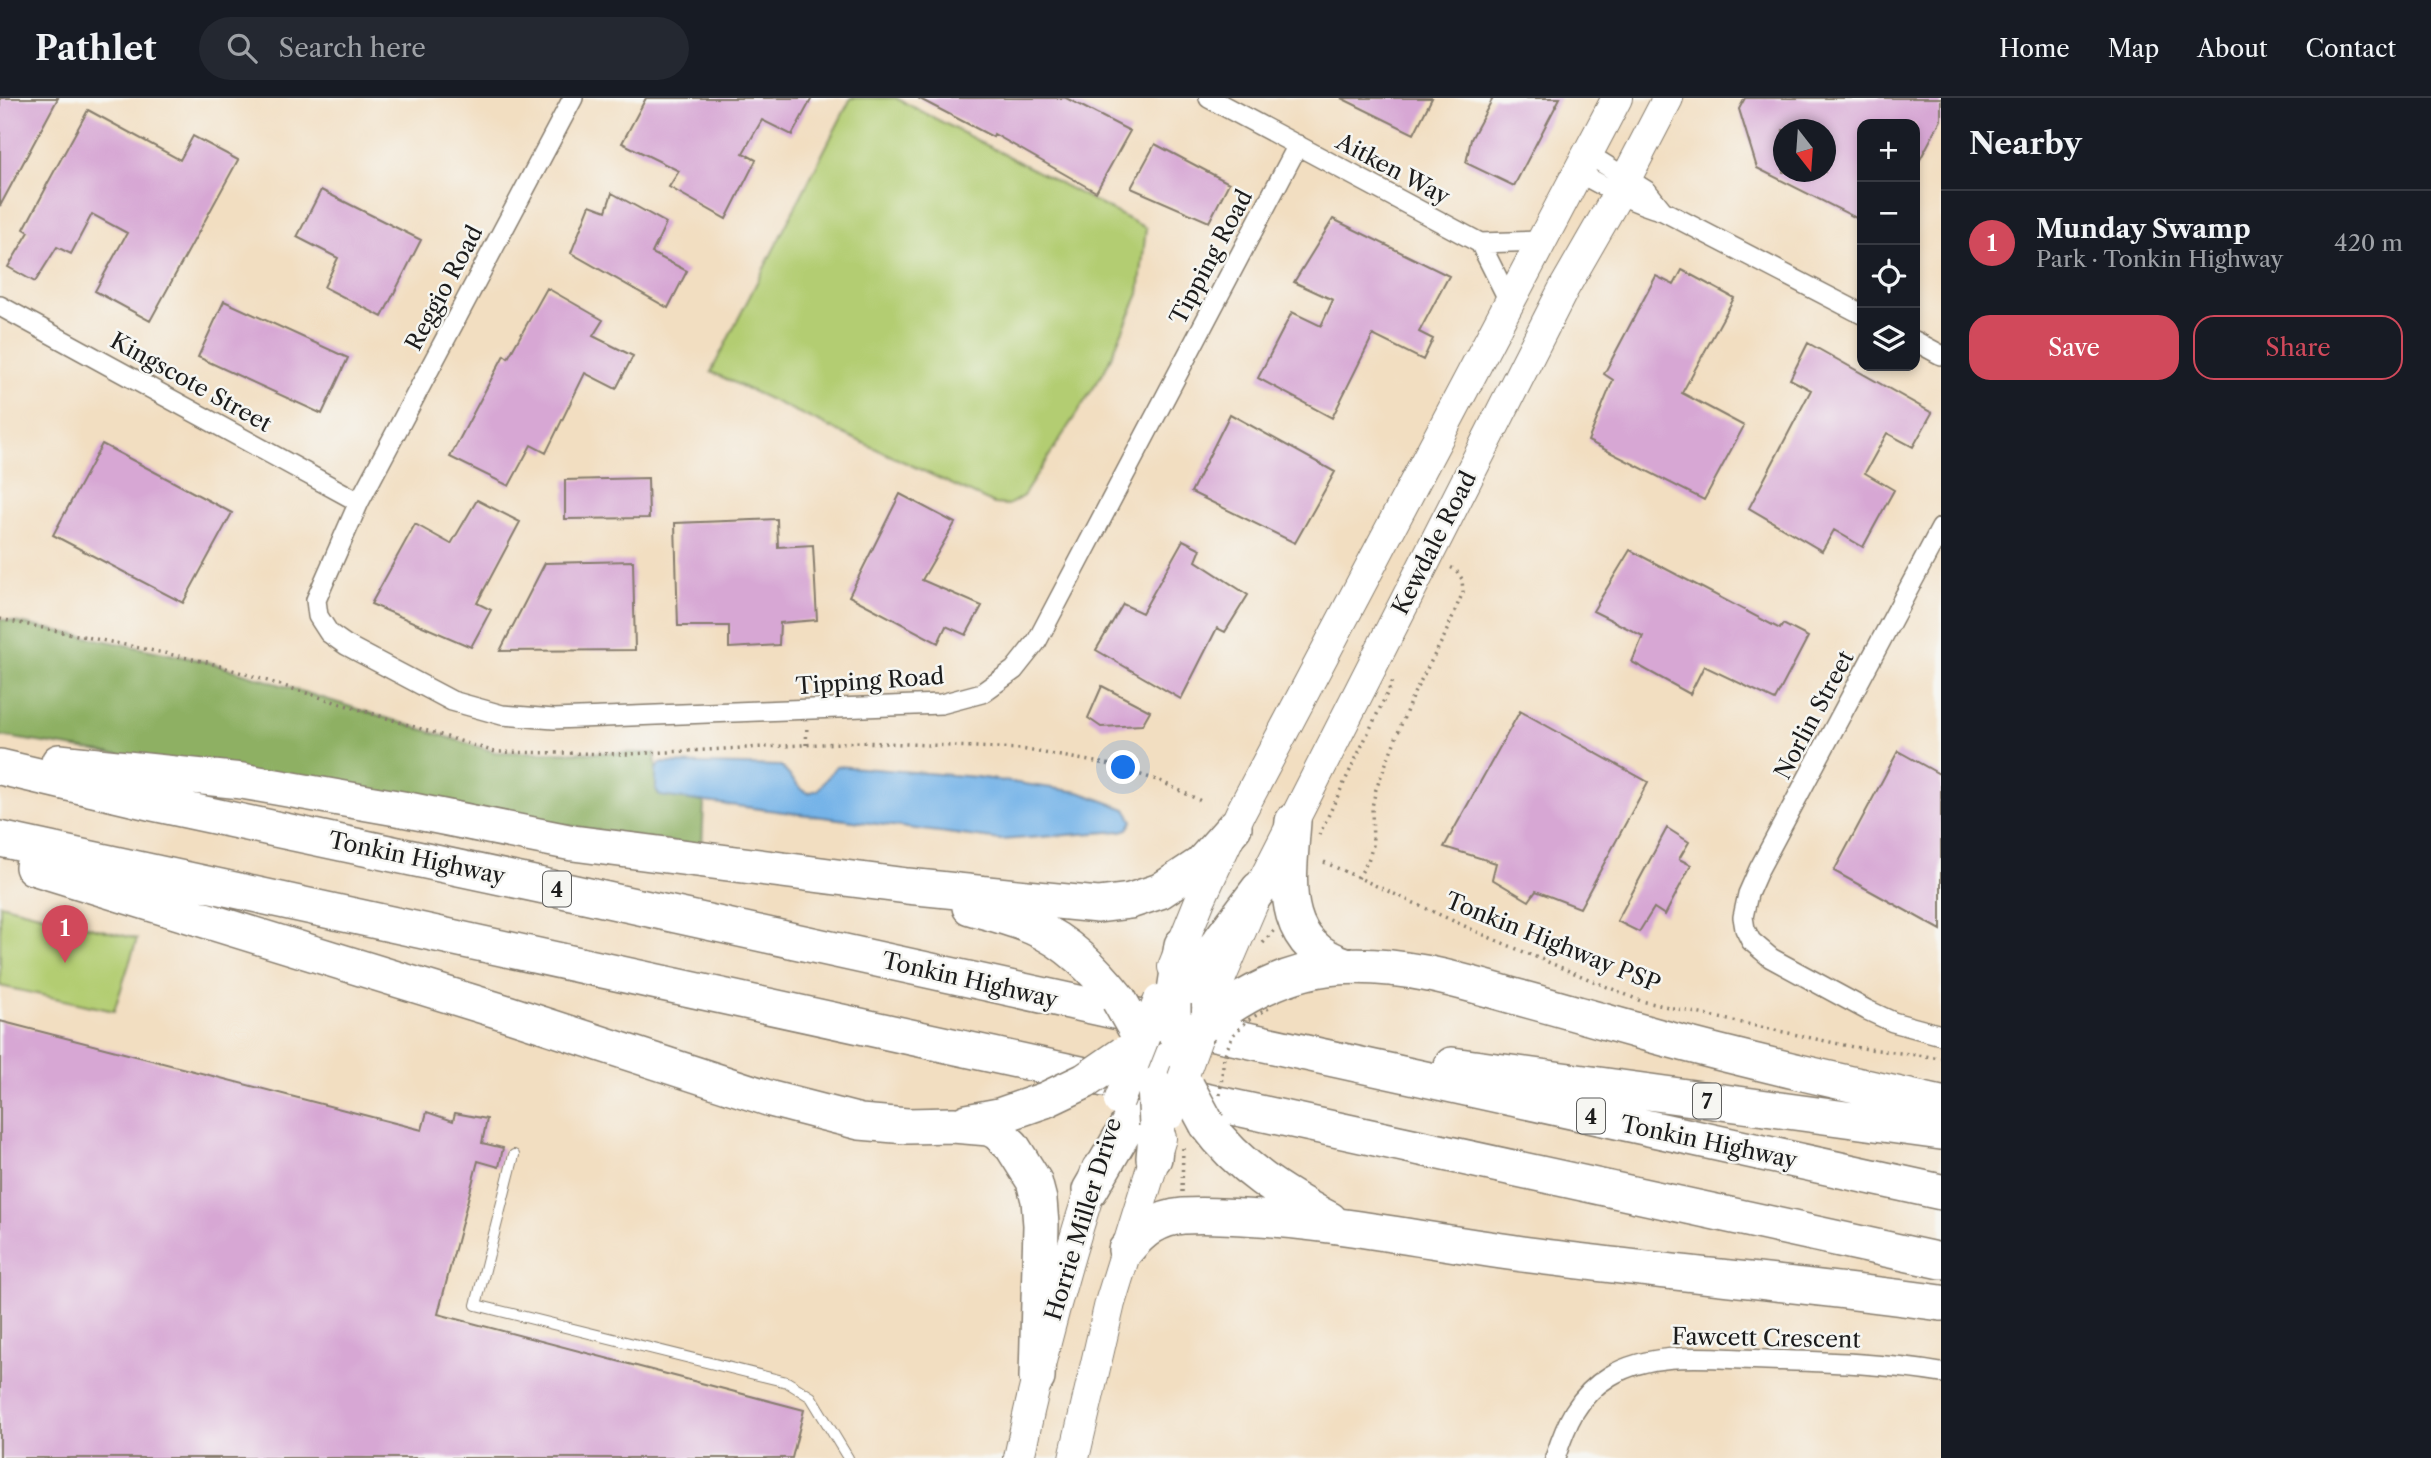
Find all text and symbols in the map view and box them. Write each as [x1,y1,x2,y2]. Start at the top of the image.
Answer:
search box [199,17,689,80]
text: Pathlet [35,28,157,69]
icon: search [223,29,261,67]
text: Search here [279,32,426,64]
text: Home [1999,34,2070,63]
text: Map [2108,34,2159,63]
text: About [2197,34,2268,63]
text: Contact [2306,34,2396,63]
north arrow [1773,119,1836,182]
map controls [1857,119,1920,371]
button: + [1857,119,1920,182]
text: Nearby [1969,125,2082,162]
street label: Aitken Way [1331,127,1455,211]
button: − [1857,182,1920,245]
street label: Tipping Road [1164,185,1258,329]
text: Munday Swamp [2036,213,2251,245]
street label: Reggio Road [399,221,489,355]
text: 1 [1987,229,1997,257]
text: 420 m [2334,229,2403,257]
button: locate [1857,245,1920,308]
text: Park · Tonkin Highway [2036,245,2283,273]
button: layers [1857,308,1920,371]
button: Save [1969,315,2179,380]
button: Share [2193,315,2403,380]
street label: Kingscote Street [106,326,276,438]
street label: Kewdale Road [1386,467,1482,619]
street label: Norlin Street [1768,646,1860,784]
street label: Tipping Road [795,662,945,700]
your location [1106,750,1140,784]
street label: Tonkin Highway [326,826,508,890]
road number: 4 [543,872,571,906]
street label: Tonkin Highway PSP [1441,886,1665,998]
pin: 1 [42,905,88,963]
street label: Tonkin Highway [879,946,1061,1014]
road number: 7 [1693,1084,1721,1118]
road number: 4 [1577,1098,1605,1134]
street label: Tonkin Highway [1618,1110,1800,1174]
street label: Horrie Miller Drive [1039,1114,1127,1324]
street label: Fawcett Crescent [1671,1322,1861,1354]

